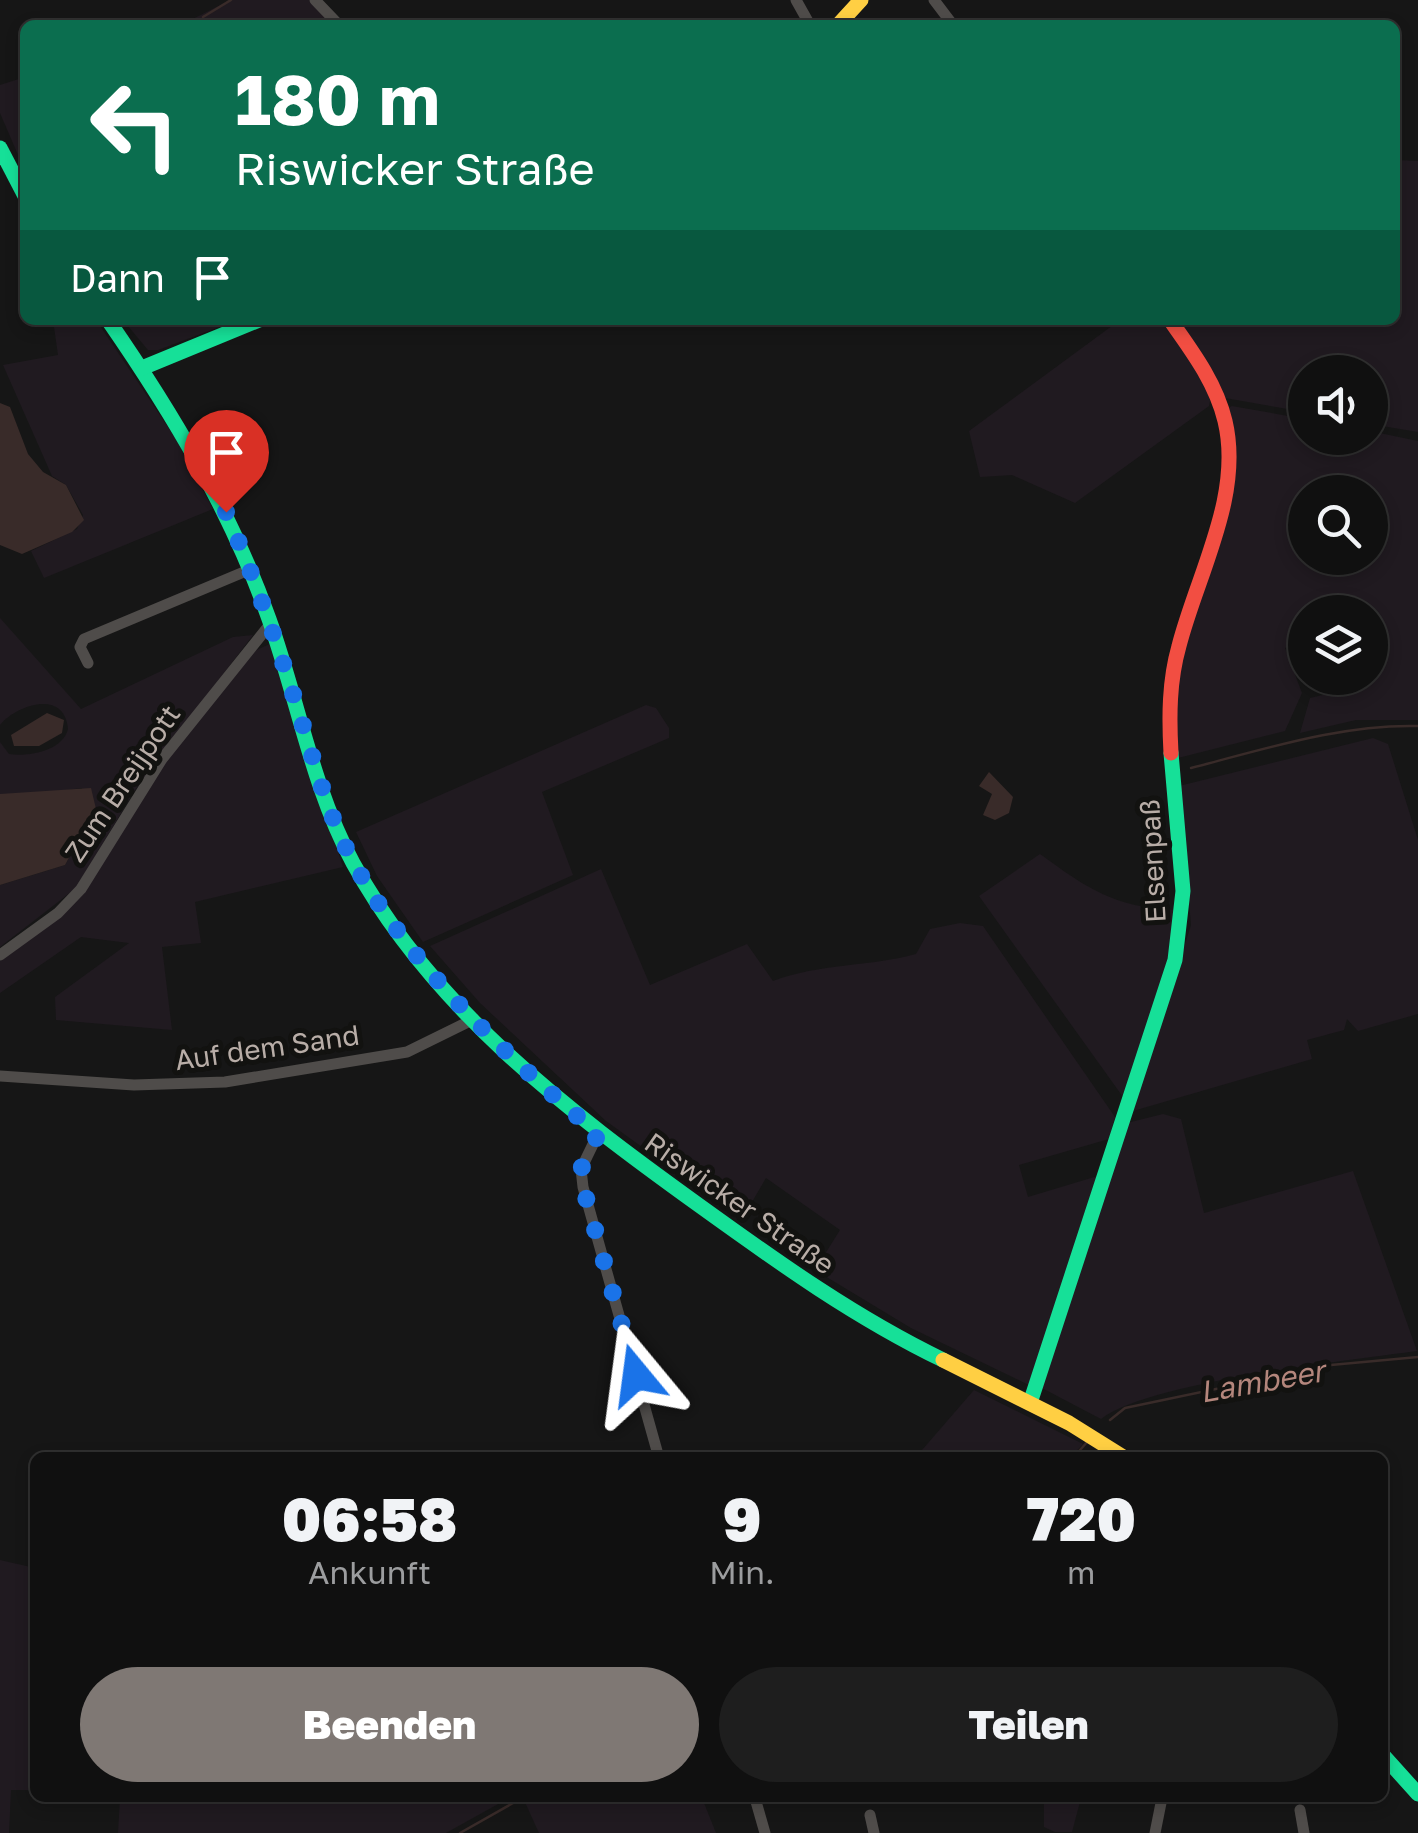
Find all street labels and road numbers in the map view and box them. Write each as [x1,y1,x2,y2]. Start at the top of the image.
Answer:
street label: Zum Breijpott [58,698,186,868]
street label: Elsenpaß [1132,798,1172,924]
street label: Auf dem Sand [173,1018,361,1076]
street label: Riswicker Straße [639,1125,841,1281]

